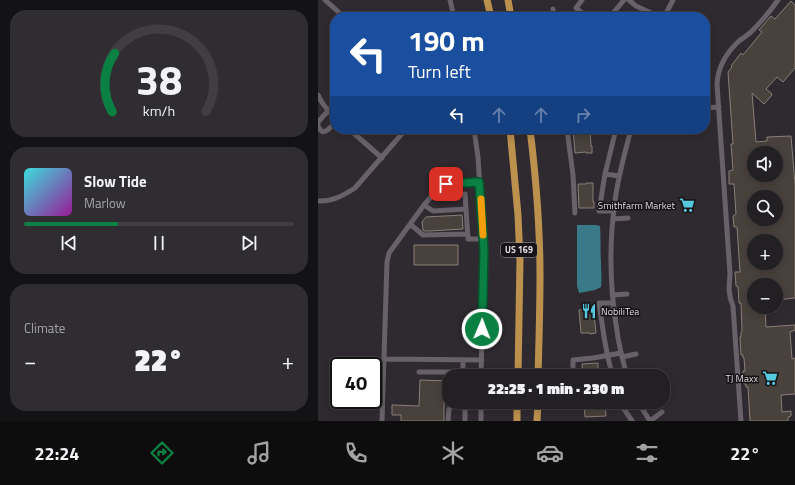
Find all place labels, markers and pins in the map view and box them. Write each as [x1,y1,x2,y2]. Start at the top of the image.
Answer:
pin [429,167,463,201]
supermarket icon: Smithfarm Market [678,196,696,214]
place label: Smithfarm Market [598,198,675,213]
restaurant icon: NobiliTea [580,302,598,320]
place label: NobiliTea [601,304,639,319]
supermarket icon: TJ Maxx [761,369,779,387]
place label: TJ Maxx [725,371,758,386]

